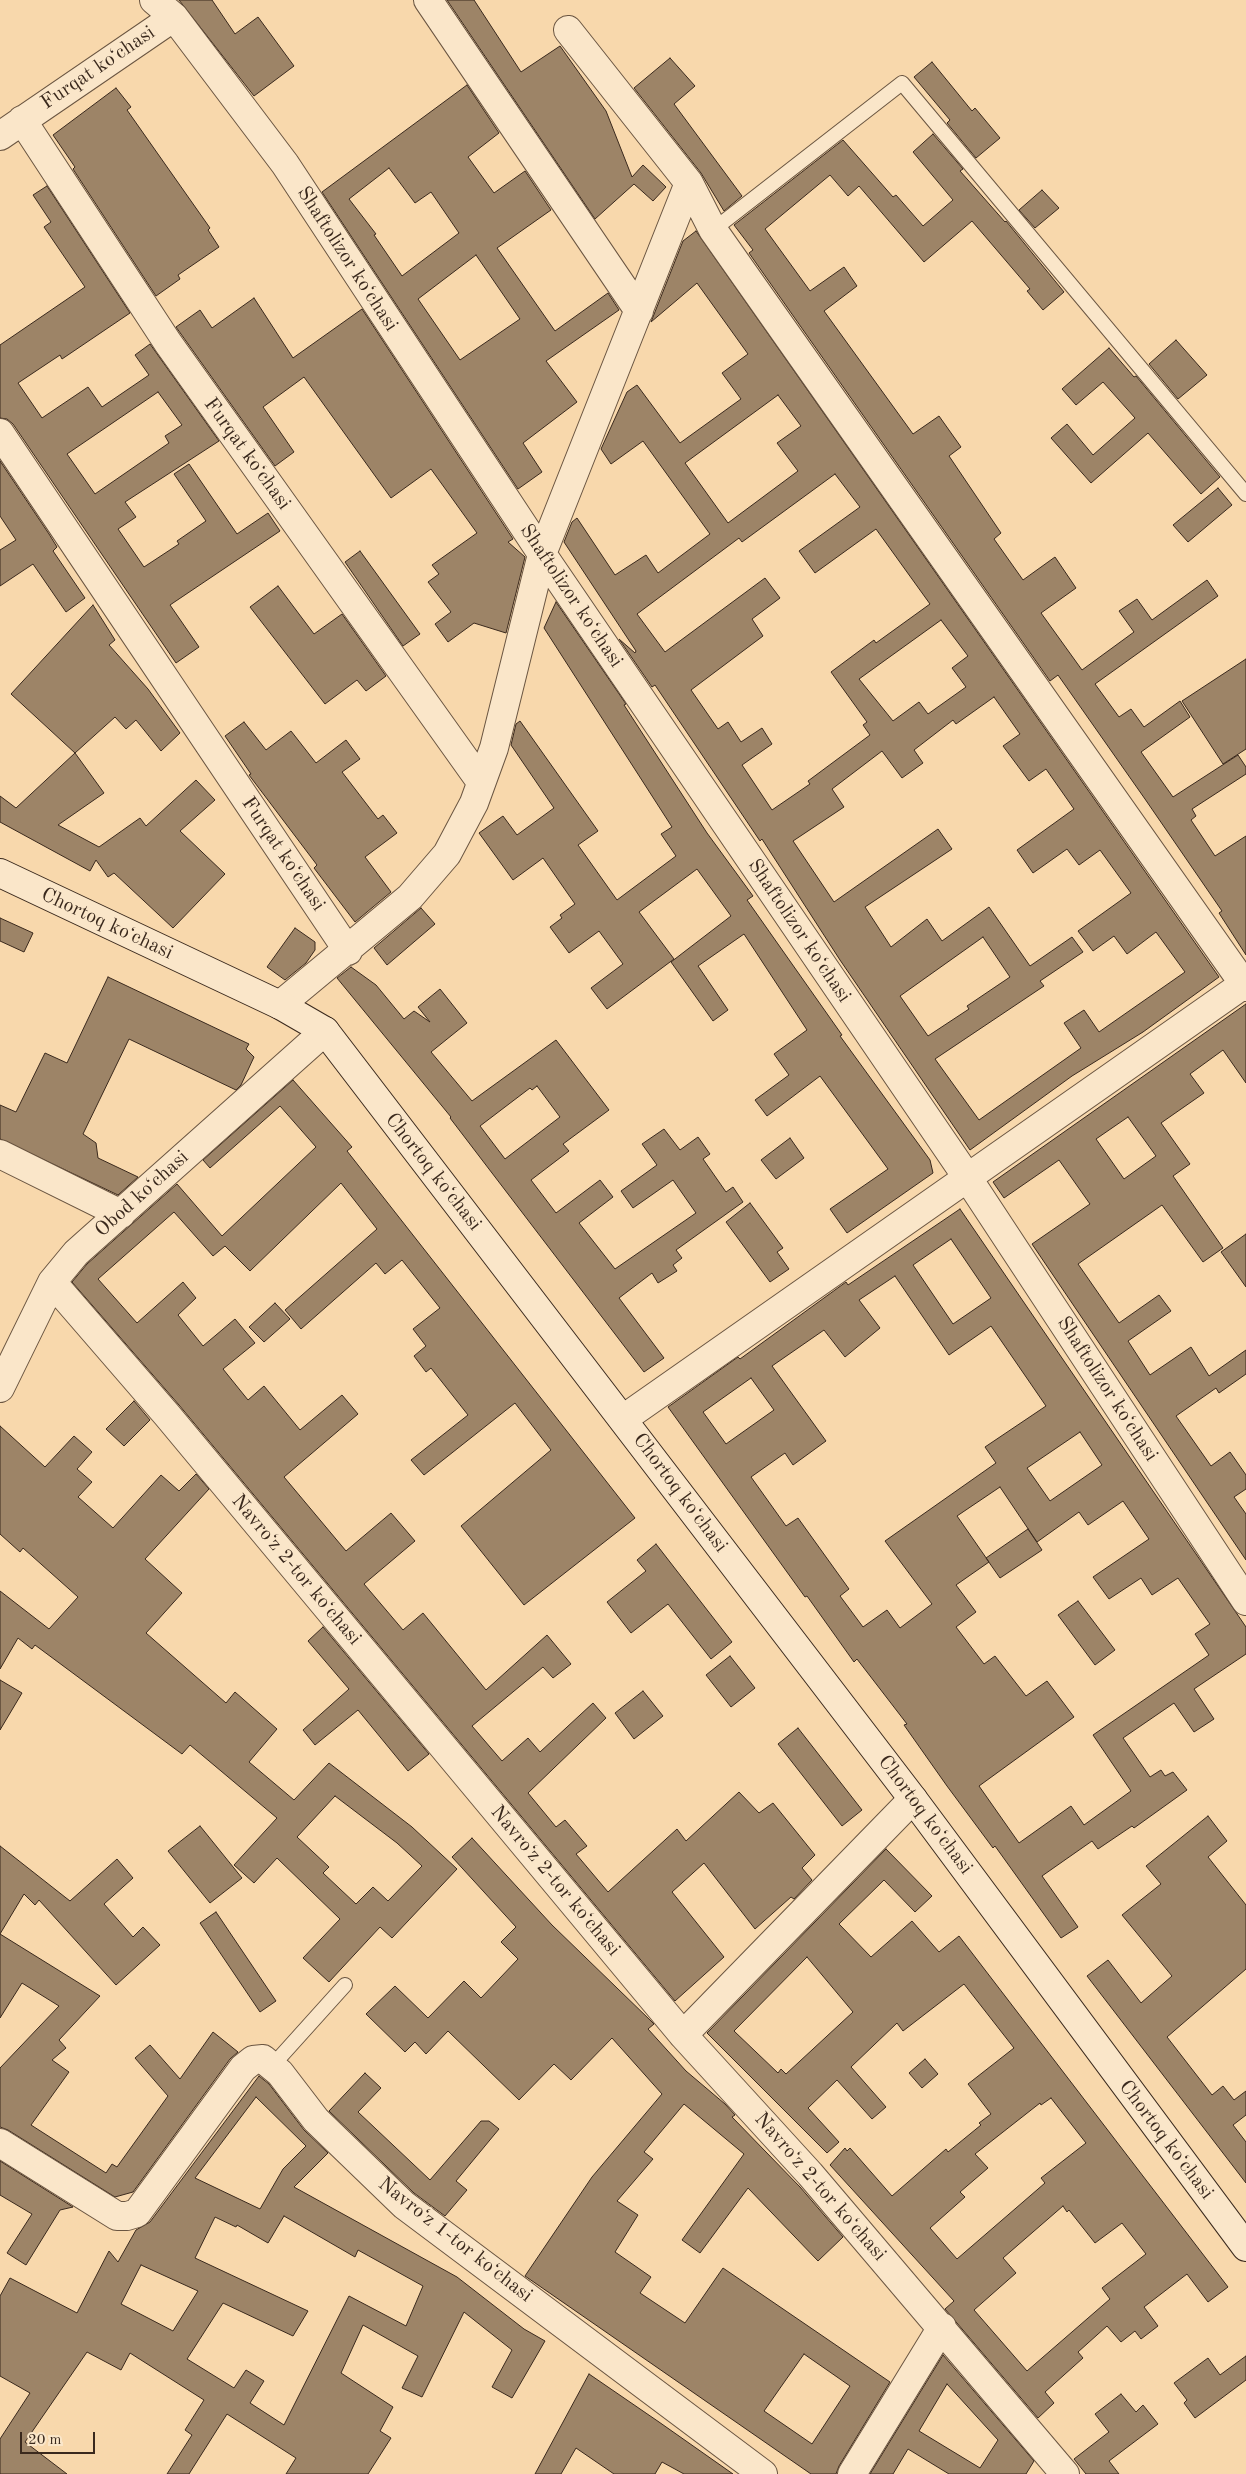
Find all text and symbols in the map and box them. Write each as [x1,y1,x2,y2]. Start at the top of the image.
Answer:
street label: Furqat koʻchasi [36,21,160,115]
street label: Shaftolizor koʻchasi [291,182,403,336]
street label: Furqat koʻchasi [198,393,296,515]
street label: Shaftolizor koʻchasi [514,520,628,672]
street label: Furqat koʻchasi [236,792,330,916]
street label: Shaftolizor koʻchasi [742,855,856,1007]
street label: Chortoq koʻchasi [37,883,177,965]
street label: Chortoq koʻchasi [380,1108,486,1236]
street label: Obod koʻchasi [90,1146,194,1242]
street label: Shaftolizor koʻchasi [1051,1312,1163,1466]
street label: Chortoq koʻchasi [627,1429,733,1557]
street label: Navroʻz 2-tor koʻchasi [226,1490,366,1650]
street label: Chortoq koʻchasi [872,1751,978,1879]
street label: Navroʻz 2-tor koʻchasi [485,1801,625,1961]
street label: Chortoq koʻchasi [1113,2076,1219,2204]
street label: Navroʻz 2-tor koʻchasi [749,2108,891,2266]
street label: Navroʻz 1-tor koʻchasi [373,2172,537,2308]
scale bar [22,2422,98,2454]
text: 20 m [28,2433,62,2448]

